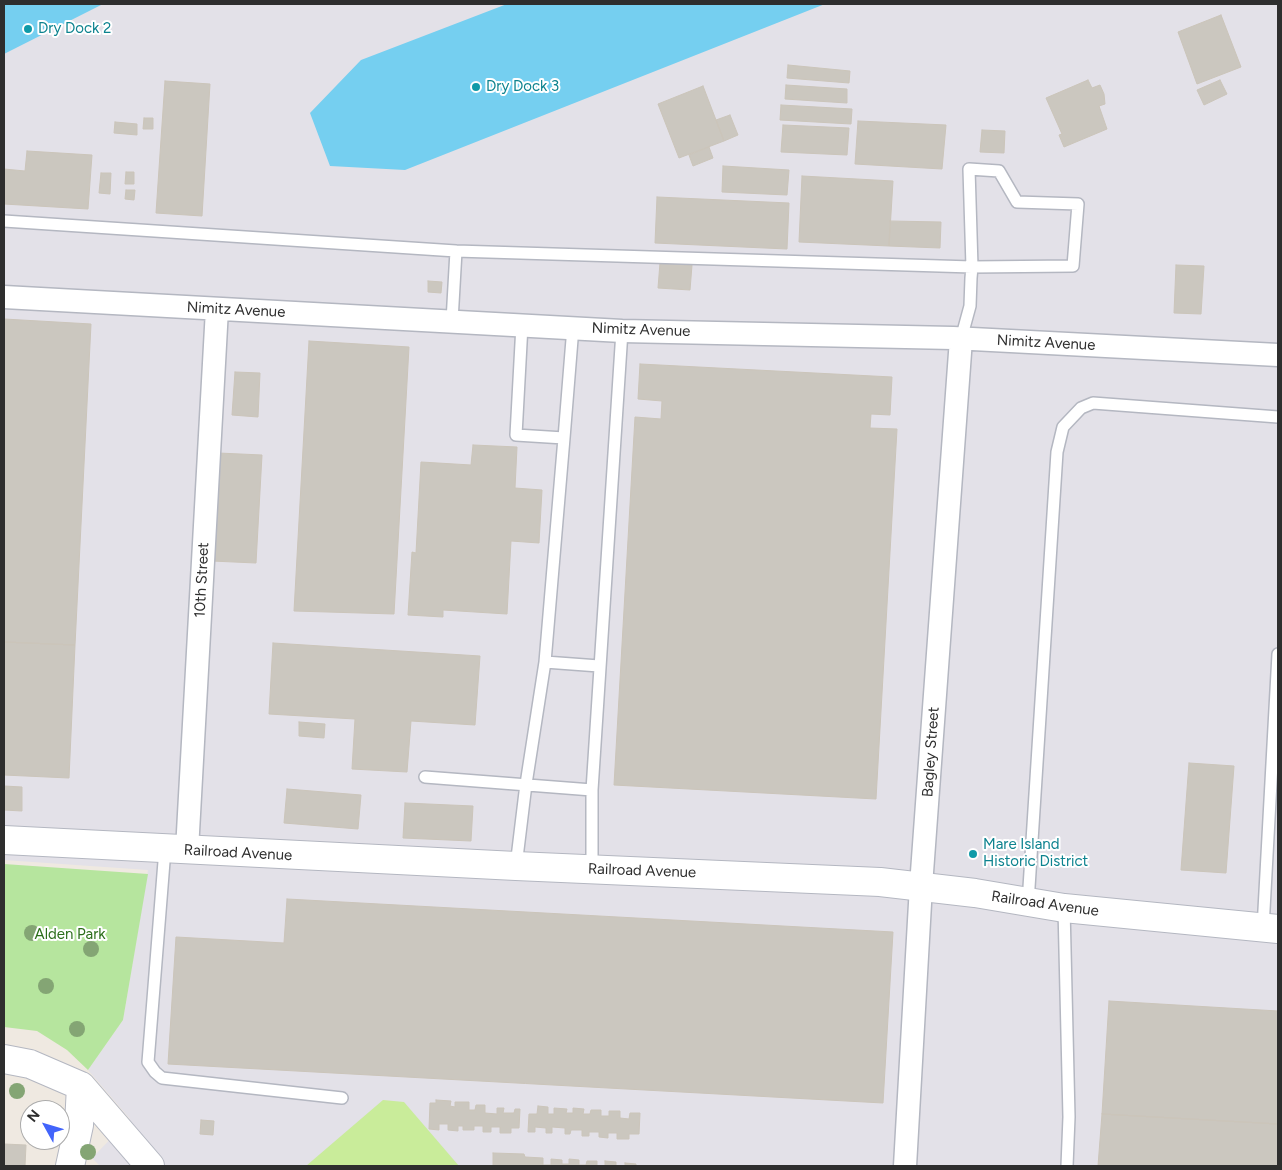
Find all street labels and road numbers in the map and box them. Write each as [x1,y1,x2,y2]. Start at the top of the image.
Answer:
street label: Nimitz Avenue [186,298,286,322]
street label: Nimitz Avenue [591,319,691,341]
street label: Nimitz Avenue [996,331,1096,355]
street label: 10th Street [191,542,213,618]
street label: Bagley Street [919,706,943,798]
street label: Railroad Avenue [183,841,293,865]
street label: Railroad Avenue [587,860,697,882]
street label: Railroad Avenue [990,888,1100,920]

